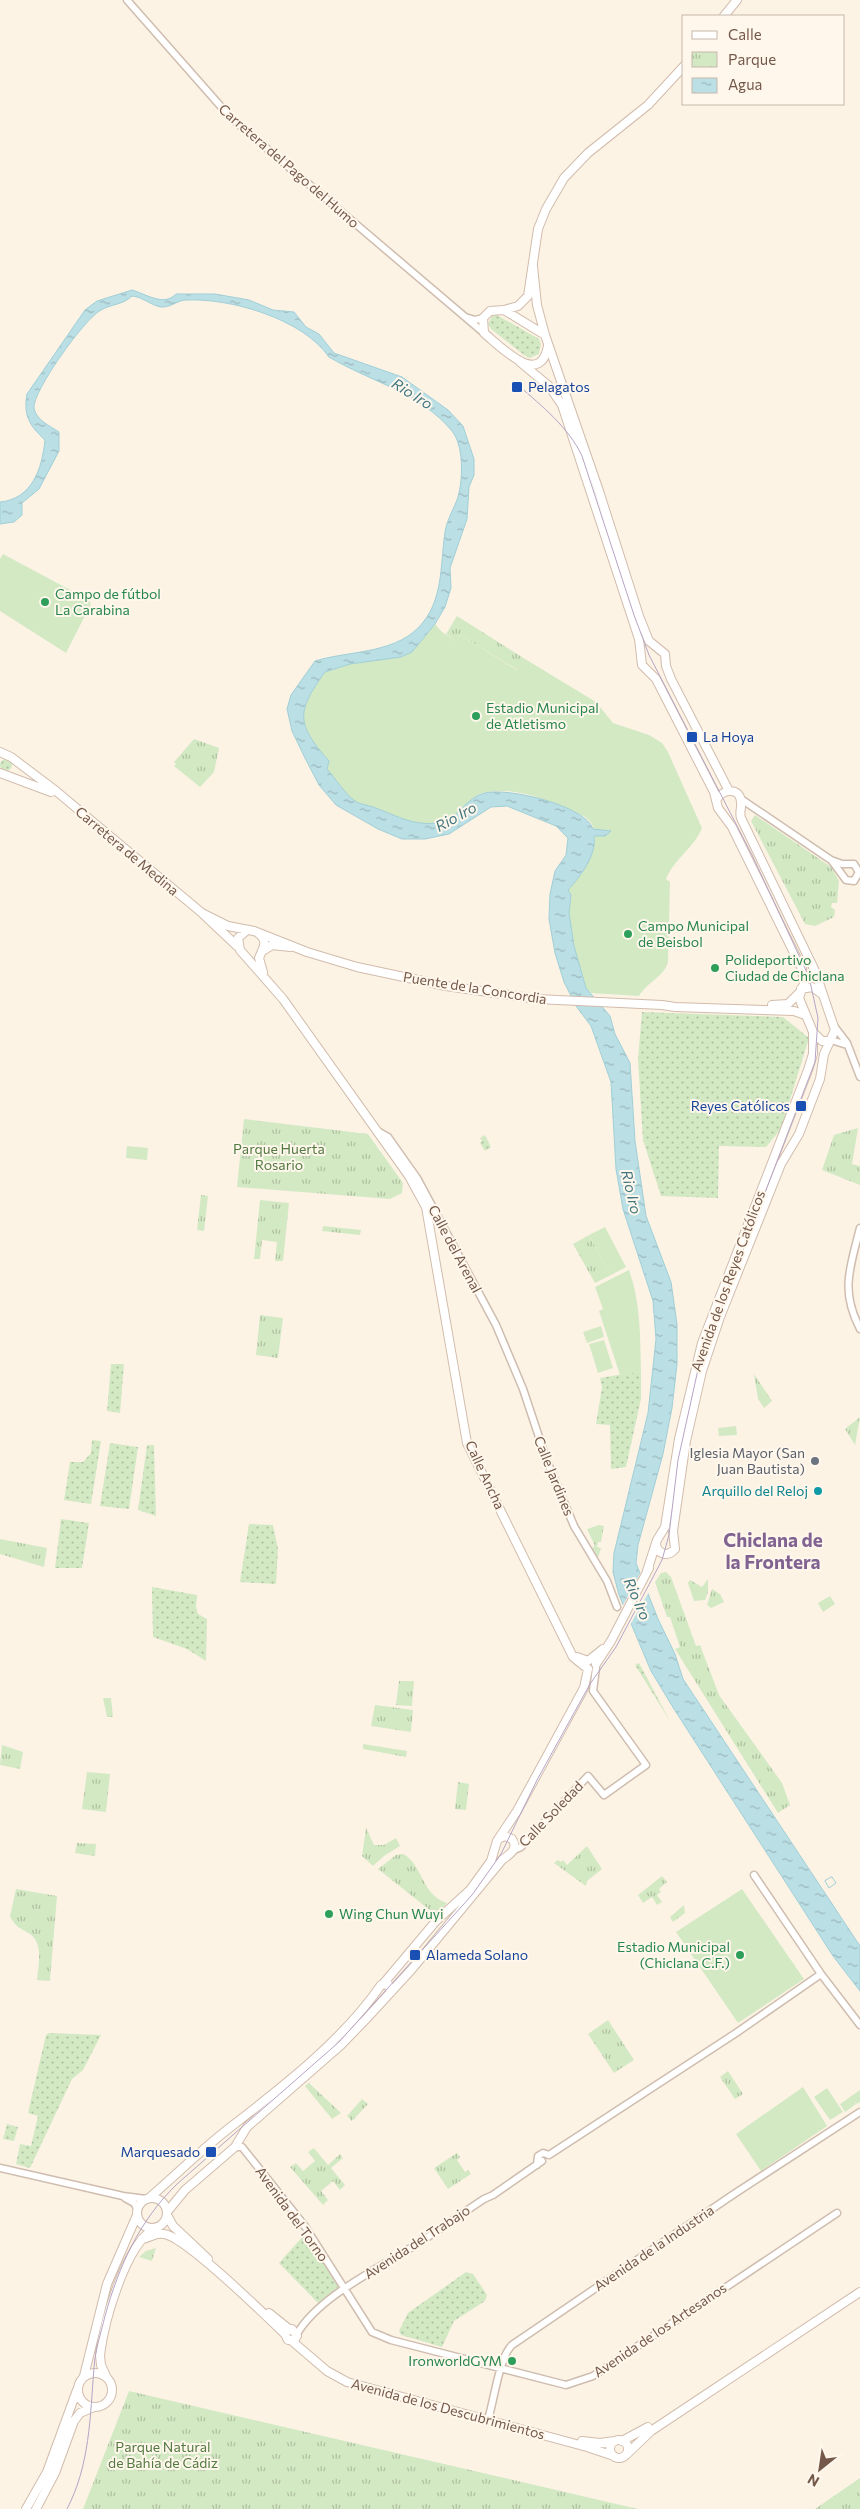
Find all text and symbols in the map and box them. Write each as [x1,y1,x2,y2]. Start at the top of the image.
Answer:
legend [682,15,845,105]
text: Calle [728,25,762,43]
text: Parque [728,50,776,68]
text: Agua [728,75,762,93]
street label: Carretera del Pago del Humo [216,100,363,231]
water label: Rio Iro [389,374,436,413]
place label: Pelagatos [528,378,590,395]
marker: Pelagatos [510,380,524,394]
place label: Campo de fútbol La Carabina [55,585,161,618]
marker: Campo de fútbol La Carabina [39,596,51,608]
place label: Estadio Municipal de Atletismo [486,699,599,732]
marker: Estadio Municipal de Atletismo [470,710,482,722]
place label: La Hoya [703,728,754,745]
marker: La Hoya [685,730,699,744]
water label: Rio Iro [432,797,479,835]
street label: Carretera de Medina [72,802,182,899]
place label: Campo Municipal de Beisbol [638,917,749,950]
marker: Campo Municipal de Beisbol [622,928,634,940]
place label: Polideportivo Ciudad de Chiclana [725,951,845,984]
marker: Polideportivo Ciudad de Chiclana [709,962,721,974]
street label: Puente de la Concordia [402,968,548,1007]
place label: Reyes Católicos [691,1097,790,1114]
marker: Reyes Católicos [794,1099,808,1113]
park label: Parque Huerta Rosario [233,1140,325,1173]
water label: Rio Iro [618,1168,646,1216]
street label: Avenida de los Reyes Católicos [687,1188,768,1374]
street label: Calle del Arenal [425,1202,486,1296]
street label: Calle Jardines [531,1434,578,1518]
street label: Calle Ancha [462,1438,509,1512]
place label: Iglesia Mayor (San Juan Bautista) [690,1444,805,1477]
marker: Iglesia Mayor (San Juan Bautista) [809,1455,821,1467]
place label: Arquillo del Reloj [702,1482,808,1499]
marker: Arquillo del Reloj [812,1485,824,1497]
district label: Chiclana de la Frontera [723,1528,823,1573]
water label: Rio Iro [621,1575,655,1623]
street label: Calle Soledad [515,1777,586,1850]
place label: Wing Chun Wuyi [339,1905,444,1922]
marker: Wing Chun Wuyi [323,1908,335,1920]
place label: Estadio Municipal (Chiclana C.F.) [617,1938,730,1971]
place label: Alameda Solano [426,1946,528,1963]
marker: Alameda Solano [408,1948,422,1962]
marker: Estadio Municipal (Chiclana C.F.) [734,1949,746,1961]
place label: Marquesado [121,2143,200,2160]
marker: Marquesado [204,2145,218,2159]
street label: Avenida del Torno [252,2163,333,2264]
street label: Avenida del Trabajo [361,2201,473,2282]
street label: Avenida de la Industria [590,2201,717,2294]
street label: Avenida de los Artesanos [590,2279,729,2380]
place label: IronworldGYM [408,2352,502,2369]
marker: IronworldGYM [506,2355,518,2367]
street label: Avenida de los Descubrimientos [349,2374,547,2443]
park label: Parque Natural de Bahía de Cádiz [108,2438,218,2471]
north arrow [795,2444,845,2494]
text: N [804,2471,822,2491]

